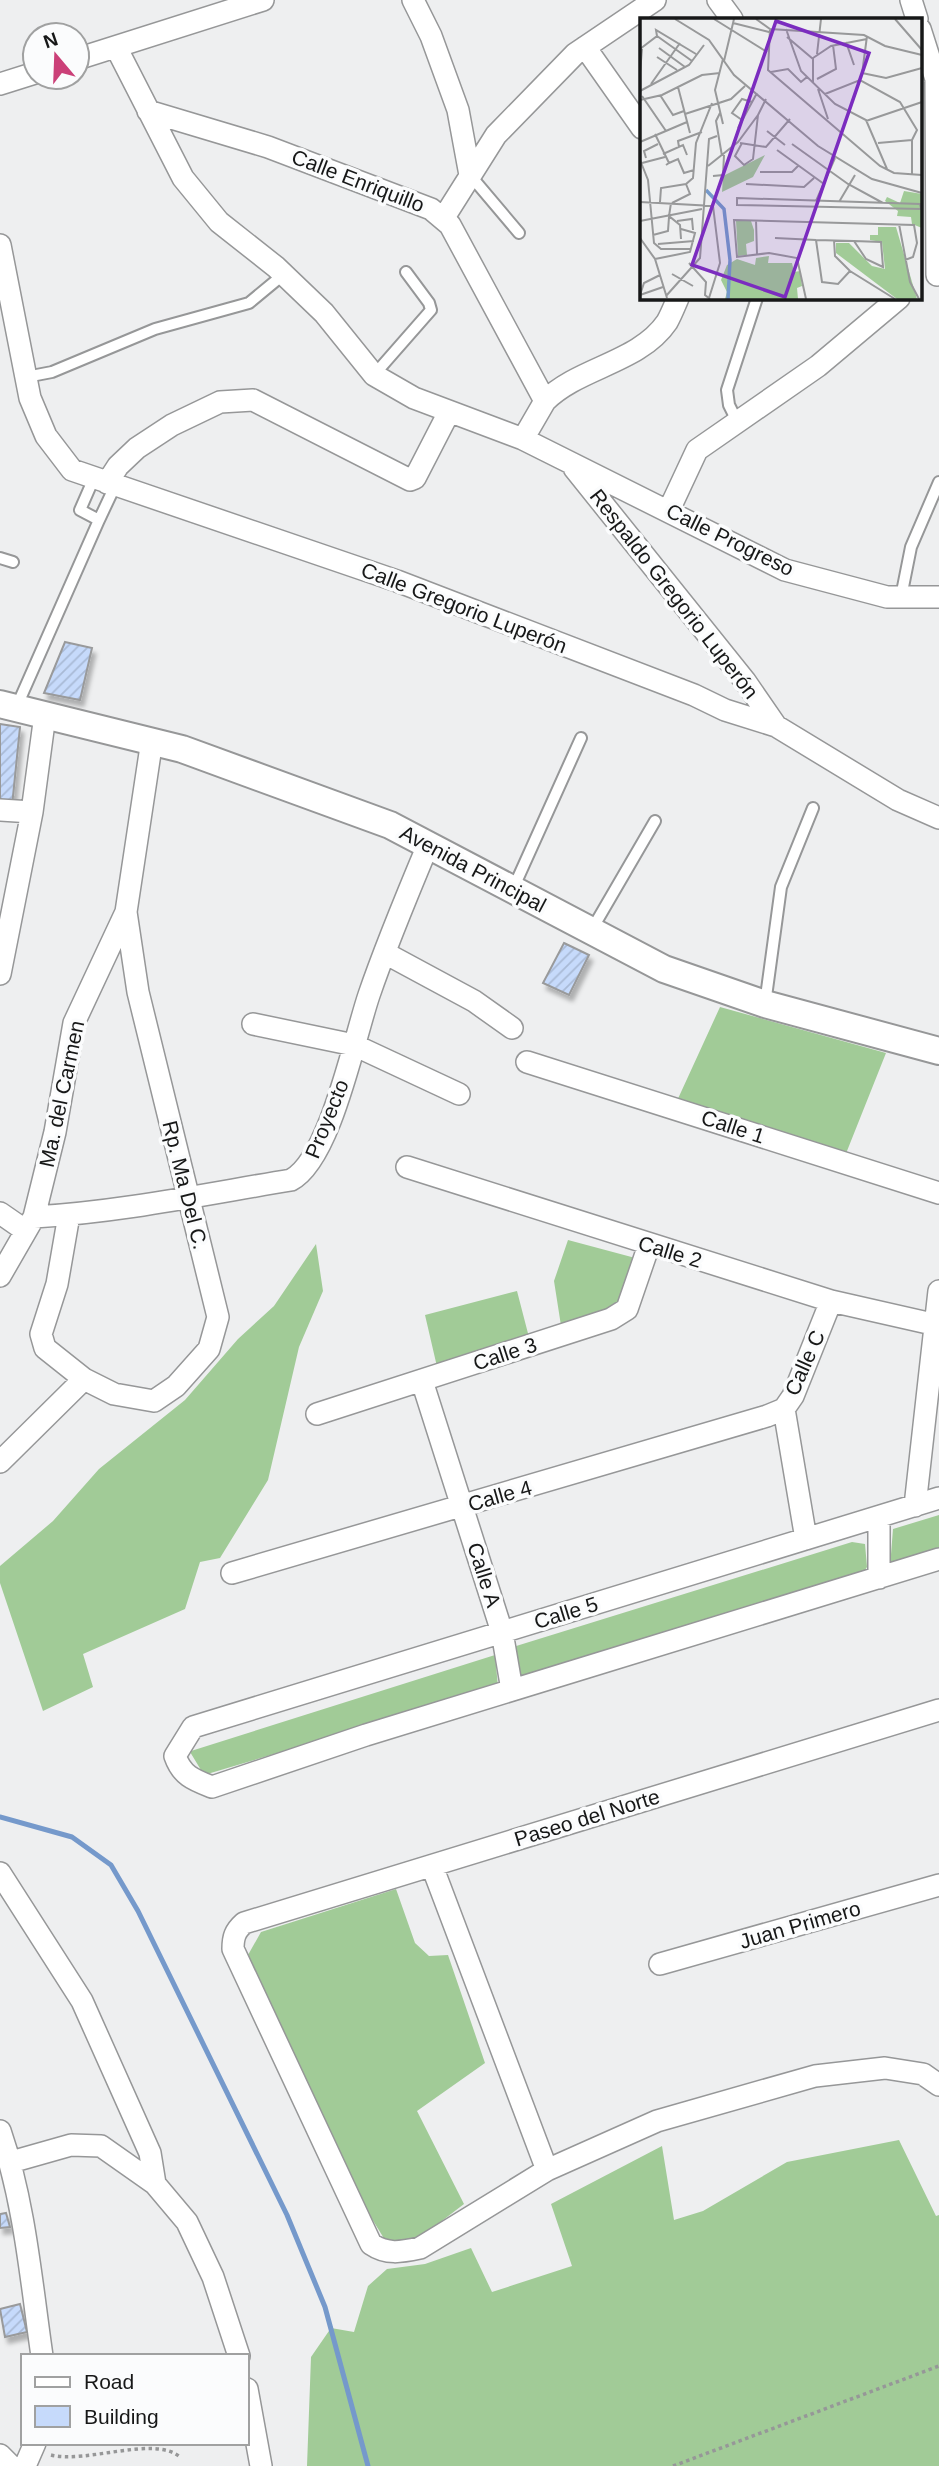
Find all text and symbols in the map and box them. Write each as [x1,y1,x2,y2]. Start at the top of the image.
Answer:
inset map [640,18,922,299]
north arrow [21,21,91,91]
text: N [41,28,61,53]
street label: Calle Enriquillo [289,145,428,216]
street label: Respaldo Gregorio Luperón [586,484,763,703]
street label: Calle Progreso [663,499,798,580]
street label: Calle Gregorio Luperón [358,558,570,657]
street label: Avenida Principal [396,820,550,917]
street label: Ma. del Carmen [35,1018,88,1169]
street label: Proyecto [300,1076,353,1162]
street label: Calle 1 [699,1105,768,1148]
street label: Rp. Ma Del C. [158,1118,213,1252]
street label: Calle 2 [636,1231,705,1272]
street label: Calle C [780,1327,829,1399]
street label: Calle 3 [470,1332,539,1375]
street label: Calle 4 [465,1475,535,1516]
street label: Calle A [463,1540,506,1610]
street label: Calle 5 [531,1592,600,1633]
street label: Paseo del Norte [511,1785,662,1851]
street label: Juan Primero [737,1896,863,1953]
legend [21,2354,248,2445]
text: Road [84,2370,134,2393]
text: Building [84,2405,159,2428]

